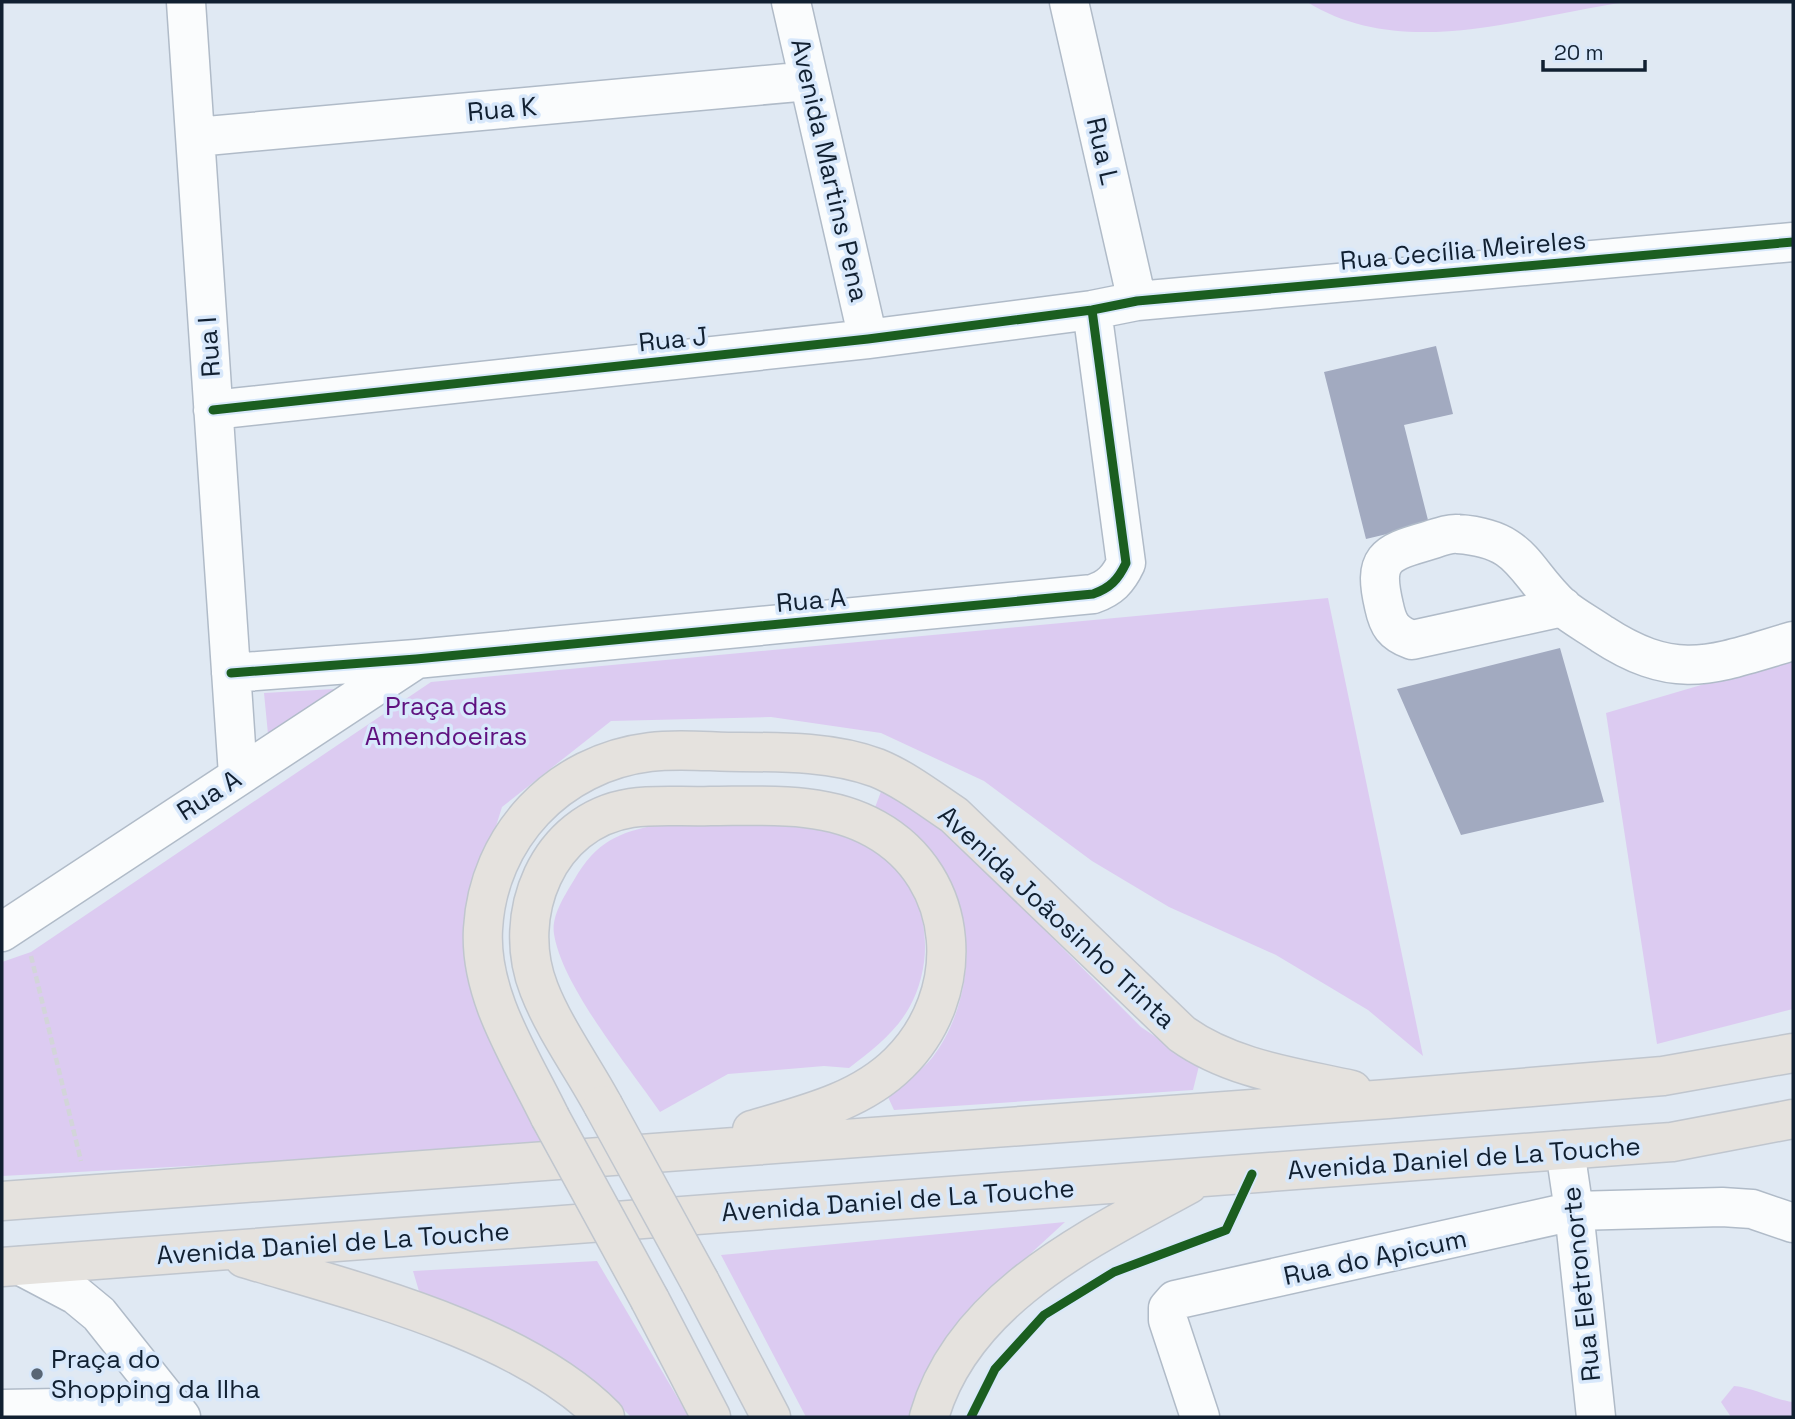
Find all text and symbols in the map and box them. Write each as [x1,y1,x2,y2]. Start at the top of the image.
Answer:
scale bar [1543,28,1644,72]
street label: Avenida Martins Pena [783,35,877,305]
text: 20 m [1554,39,1604,66]
street label: Rua K [466,89,538,129]
street label: Rua L [1079,114,1127,188]
street label: Rua Cecília Meireles [1339,222,1587,278]
street label: Rua I [190,316,228,378]
street label: Rua J [637,318,709,360]
street label: Rua A [775,580,847,620]
park label: Praça das Amendoeiras [365,689,527,753]
street label: Rua A [170,762,248,828]
street label: Avenida Joãosinho Trinta [931,798,1183,1036]
street label: Avenida Daniel de La Touche [1286,1129,1642,1187]
street label: Avenida Daniel de La Touche [720,1171,1076,1229]
street label: Rua Eletronorte [1554,1185,1608,1383]
street label: Avenida Daniel de La Touche [155,1214,511,1272]
street label: Rua do Apicum [1280,1221,1470,1293]
place label: Praça do Shopping da Ilha [51,1342,260,1406]
marker: Praça do Shopping da Ilha [29,1366,45,1382]

